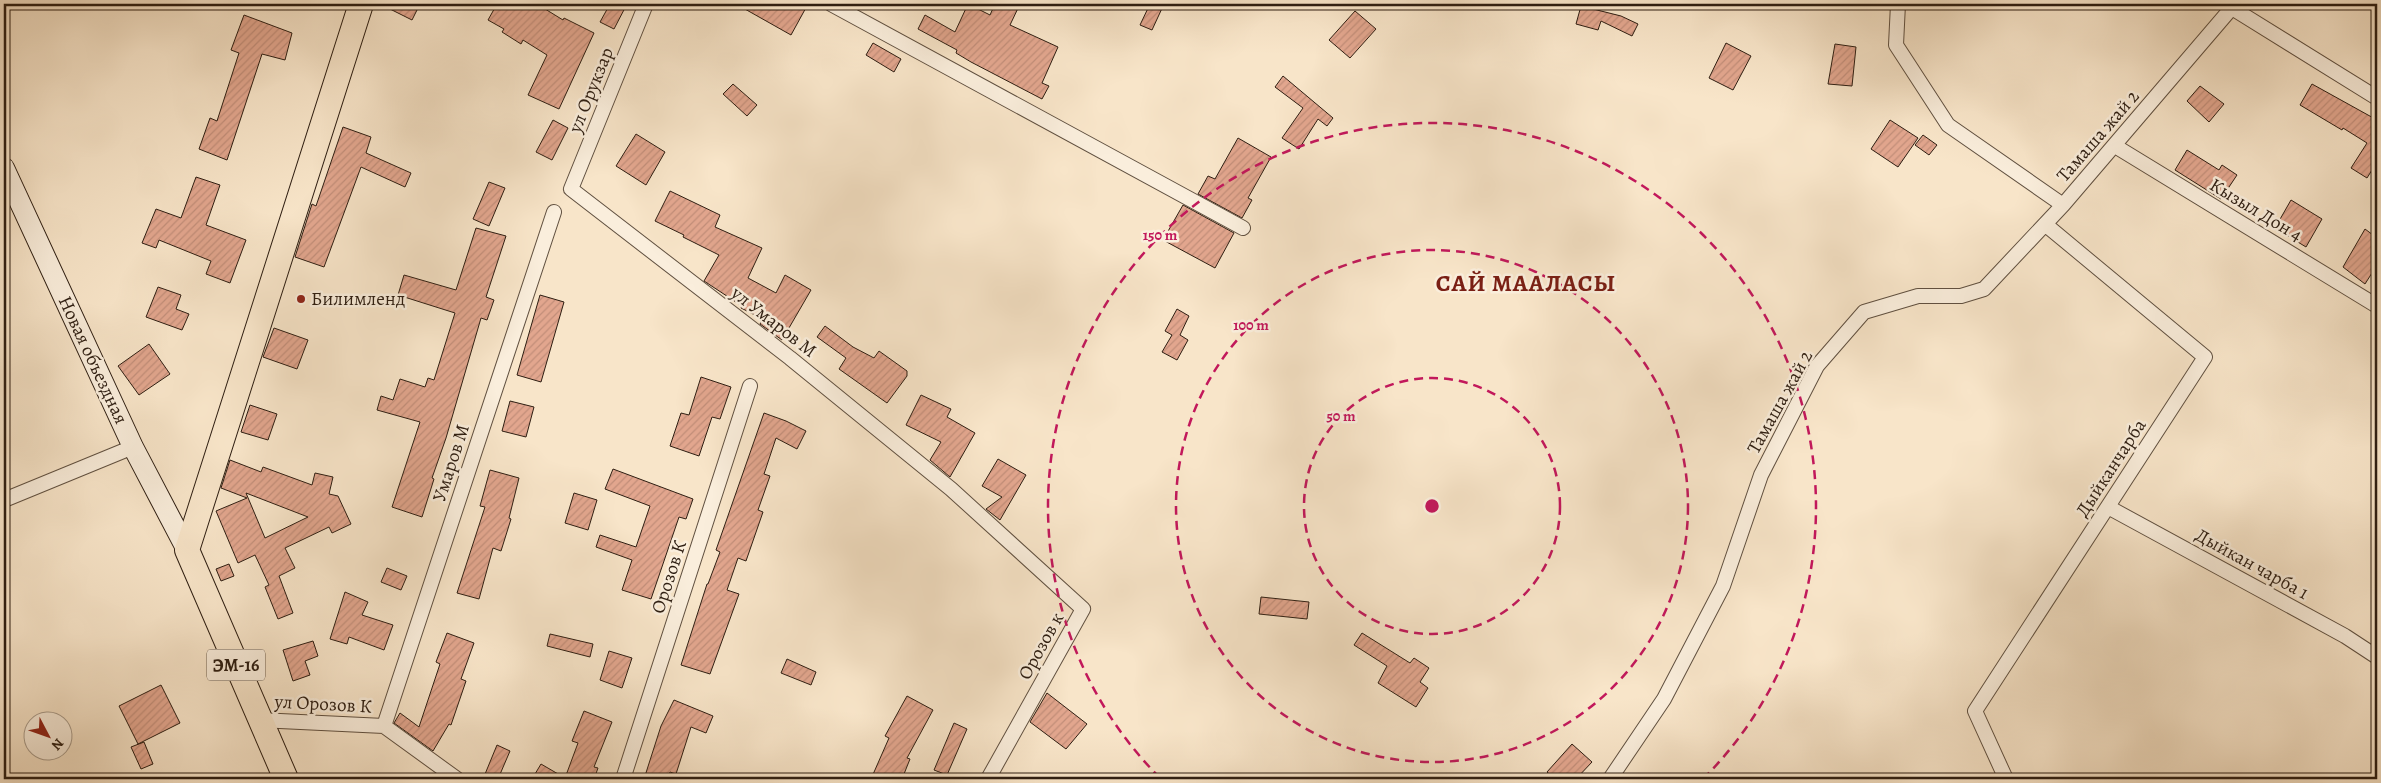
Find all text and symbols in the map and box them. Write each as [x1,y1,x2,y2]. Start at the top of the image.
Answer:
street label: ул Орукзар [562,43,620,138]
street label: Тамаша жай 2 [2051,84,2145,188]
street label: Кызыл Дон 4 [2205,172,2308,248]
text: 150 m [1143,225,1178,245]
district label: САЙ МААЛАСЫ [1436,267,1616,299]
street label: ул Умаров М [725,280,822,364]
place label: Билимленд [311,286,405,312]
street label: Новая объездная [52,292,134,428]
marker: Билимленд [295,293,307,305]
text: 100 m [1233,315,1269,335]
street label: Тамаша жай 2 [1741,346,1819,458]
text: 50 m [1326,406,1356,426]
street label: Дыйканчарба [2070,414,2152,522]
street label: Умаров М [426,421,476,505]
centre of rings [1423,497,1441,515]
street label: Дыйкан чарба 1 [2191,522,2314,606]
street label: Орозов К [645,537,693,617]
street label: Орозов к [1012,608,1070,684]
road number: ЭМ-16 [207,650,265,680]
street label: ул Орозов К [273,688,372,720]
north arrow [22,710,72,760]
text: N [47,734,68,754]

